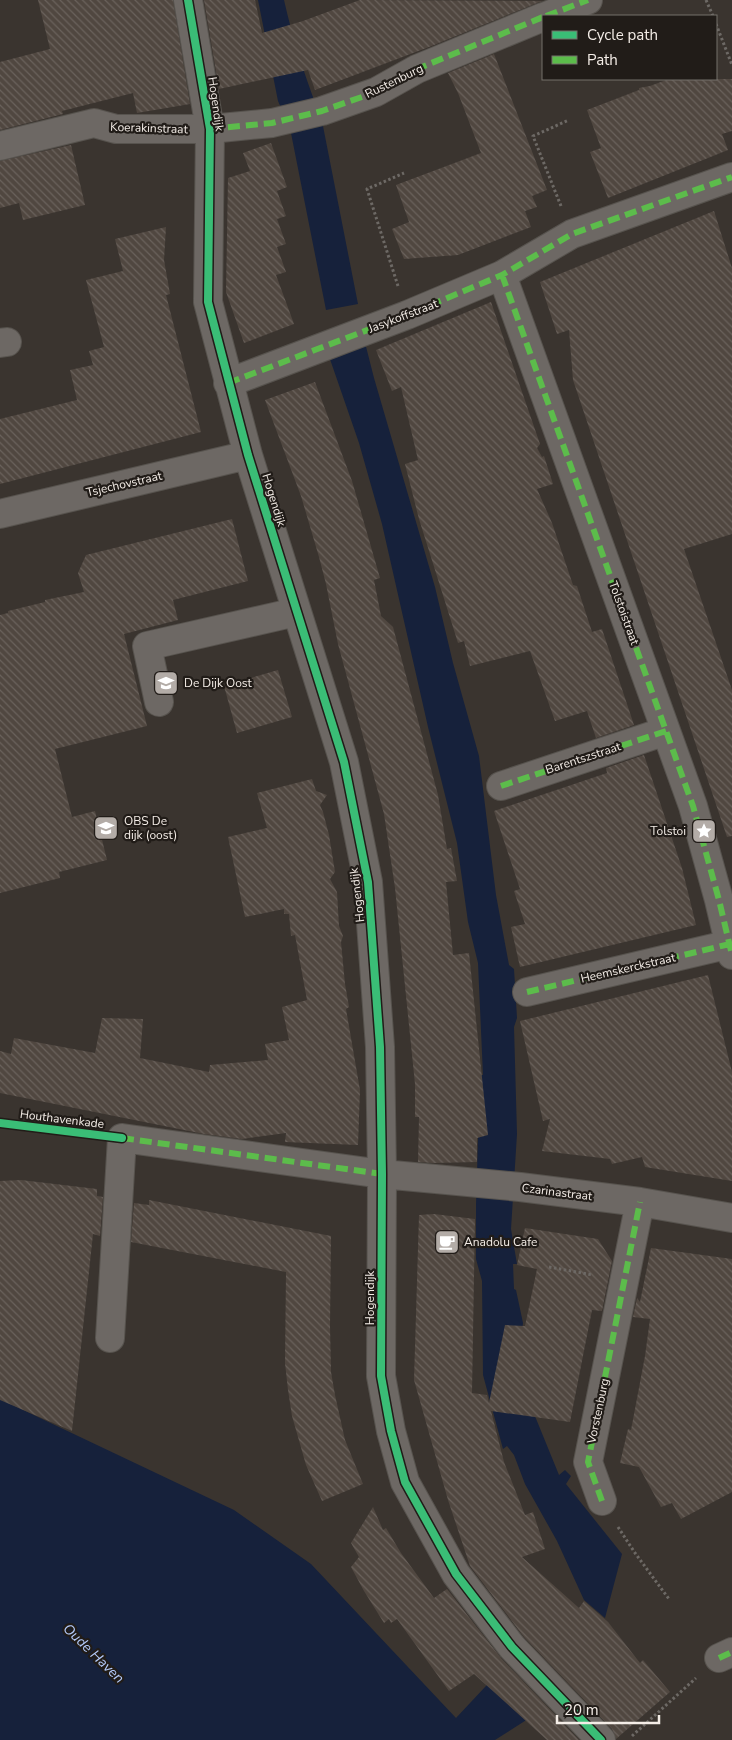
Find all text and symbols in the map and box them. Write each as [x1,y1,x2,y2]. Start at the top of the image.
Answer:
legend [542,15,717,80]
text: Cycle path [587,25,658,45]
text: Path [587,50,618,70]
street label: Rustenburg [362,60,426,102]
street label: Hogendijk [204,76,228,133]
street label: Koerakinstraat [110,119,189,137]
street label: Jasykoffstraat [365,295,441,337]
street label: Tsjechovstraat [84,467,164,500]
street label: Hogendijk [258,472,290,529]
street label: Tolstoistraat [605,579,643,648]
school or university icon: De Dijk Oost [153,670,179,696]
place label: De Dijk Oost [184,675,253,691]
street label: Barentszstraat [543,738,623,778]
place label: OBS De dijk (oost) [124,813,177,843]
school or university icon: OBS De dijk (oost) [93,815,119,841]
place icon: Tolstoi [691,818,717,844]
place label: Tolstoi [650,823,686,839]
street label: Hogendijk [346,866,368,923]
street label: Heemskerckstraat [579,949,678,987]
street label: Houthavenkade [19,1106,105,1132]
street label: Czarinastraat [521,1180,594,1204]
cafe icon: Anadolu Cafe [434,1229,460,1255]
place label: Anadolu Cafe [464,1234,537,1250]
street label: Hogendijk [362,1270,378,1325]
street label: Vorstenburg [583,1377,613,1446]
water label: Oude Haven [59,1619,128,1687]
scale bar [557,1692,660,1724]
text: 20 m [564,1700,599,1720]

